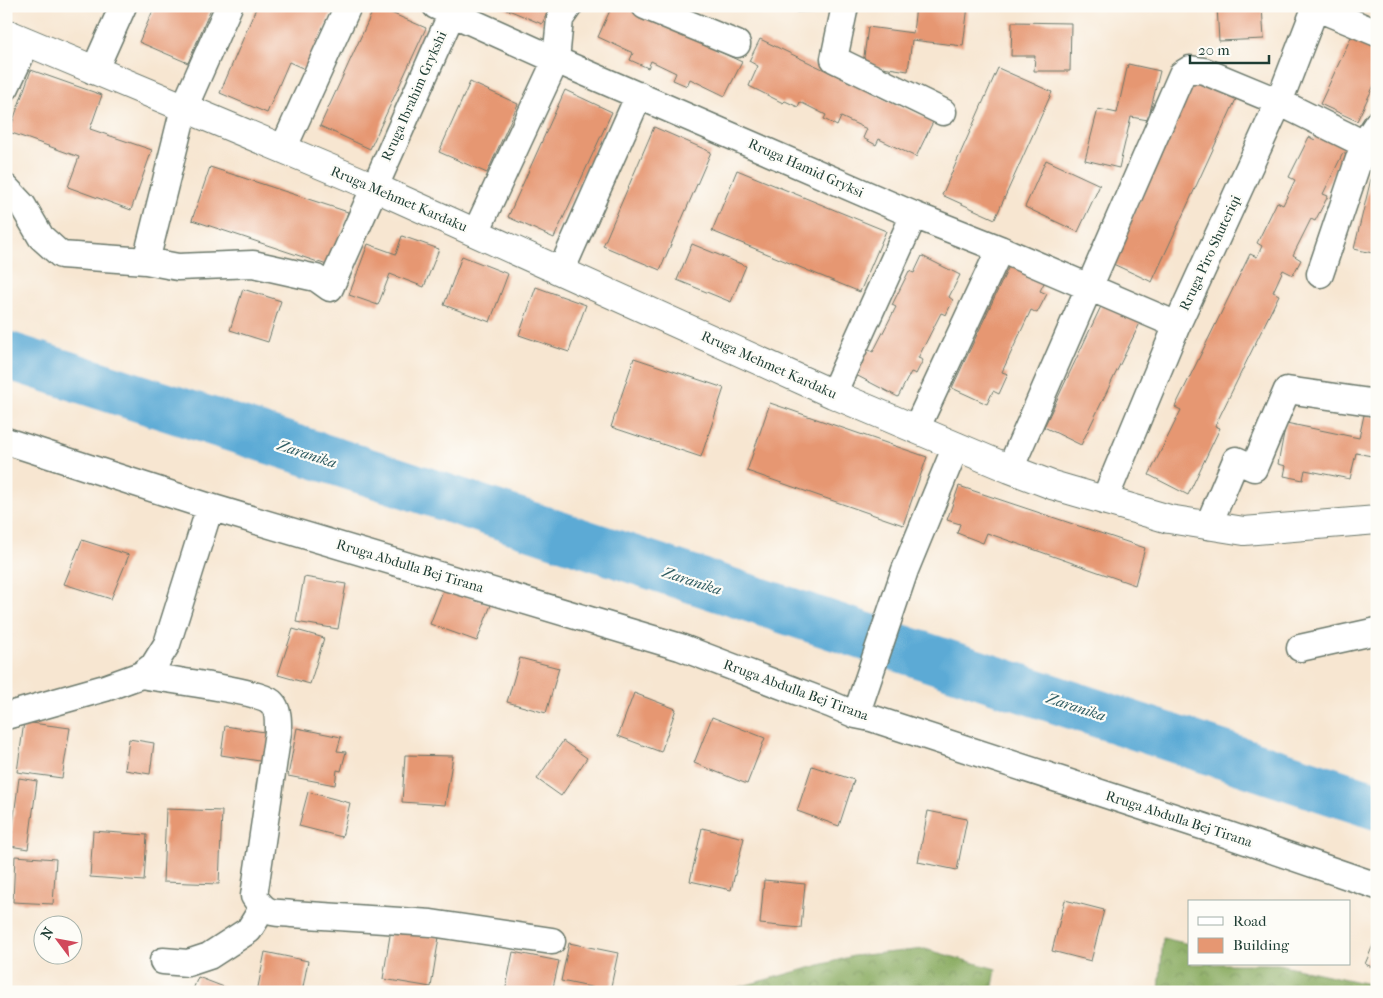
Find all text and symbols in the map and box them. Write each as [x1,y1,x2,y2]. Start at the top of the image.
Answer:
street label: Rruga Ibrahim Grykshi [378,28,450,164]
scale bar [1190,32,1269,64]
text: 20 m [1198,41,1230,59]
street label: Rruga Hamid Gryksi [746,135,866,201]
street label: Rruga Mehmet Kardaku [328,163,470,236]
street label: Rruga Piro Shuteriqi [1176,192,1244,314]
street label: Rruga Mehmet Kardaku [699,327,840,403]
water label: Zaranika [274,436,339,472]
street label: Rruga Abdulla Bej Tirana [334,535,486,597]
water label: Zaranika [659,563,724,599]
street label: Rruga Abdulla Bej Tirana [721,656,871,724]
water label: Zaranika [1043,689,1108,725]
street label: Rruga Abdulla Bej Tirana [1104,787,1255,851]
legend [1188,900,1350,966]
text: Road [1233,912,1267,930]
north arrow [32,916,82,966]
text: N [37,924,58,942]
text: Building [1233,936,1290,954]

